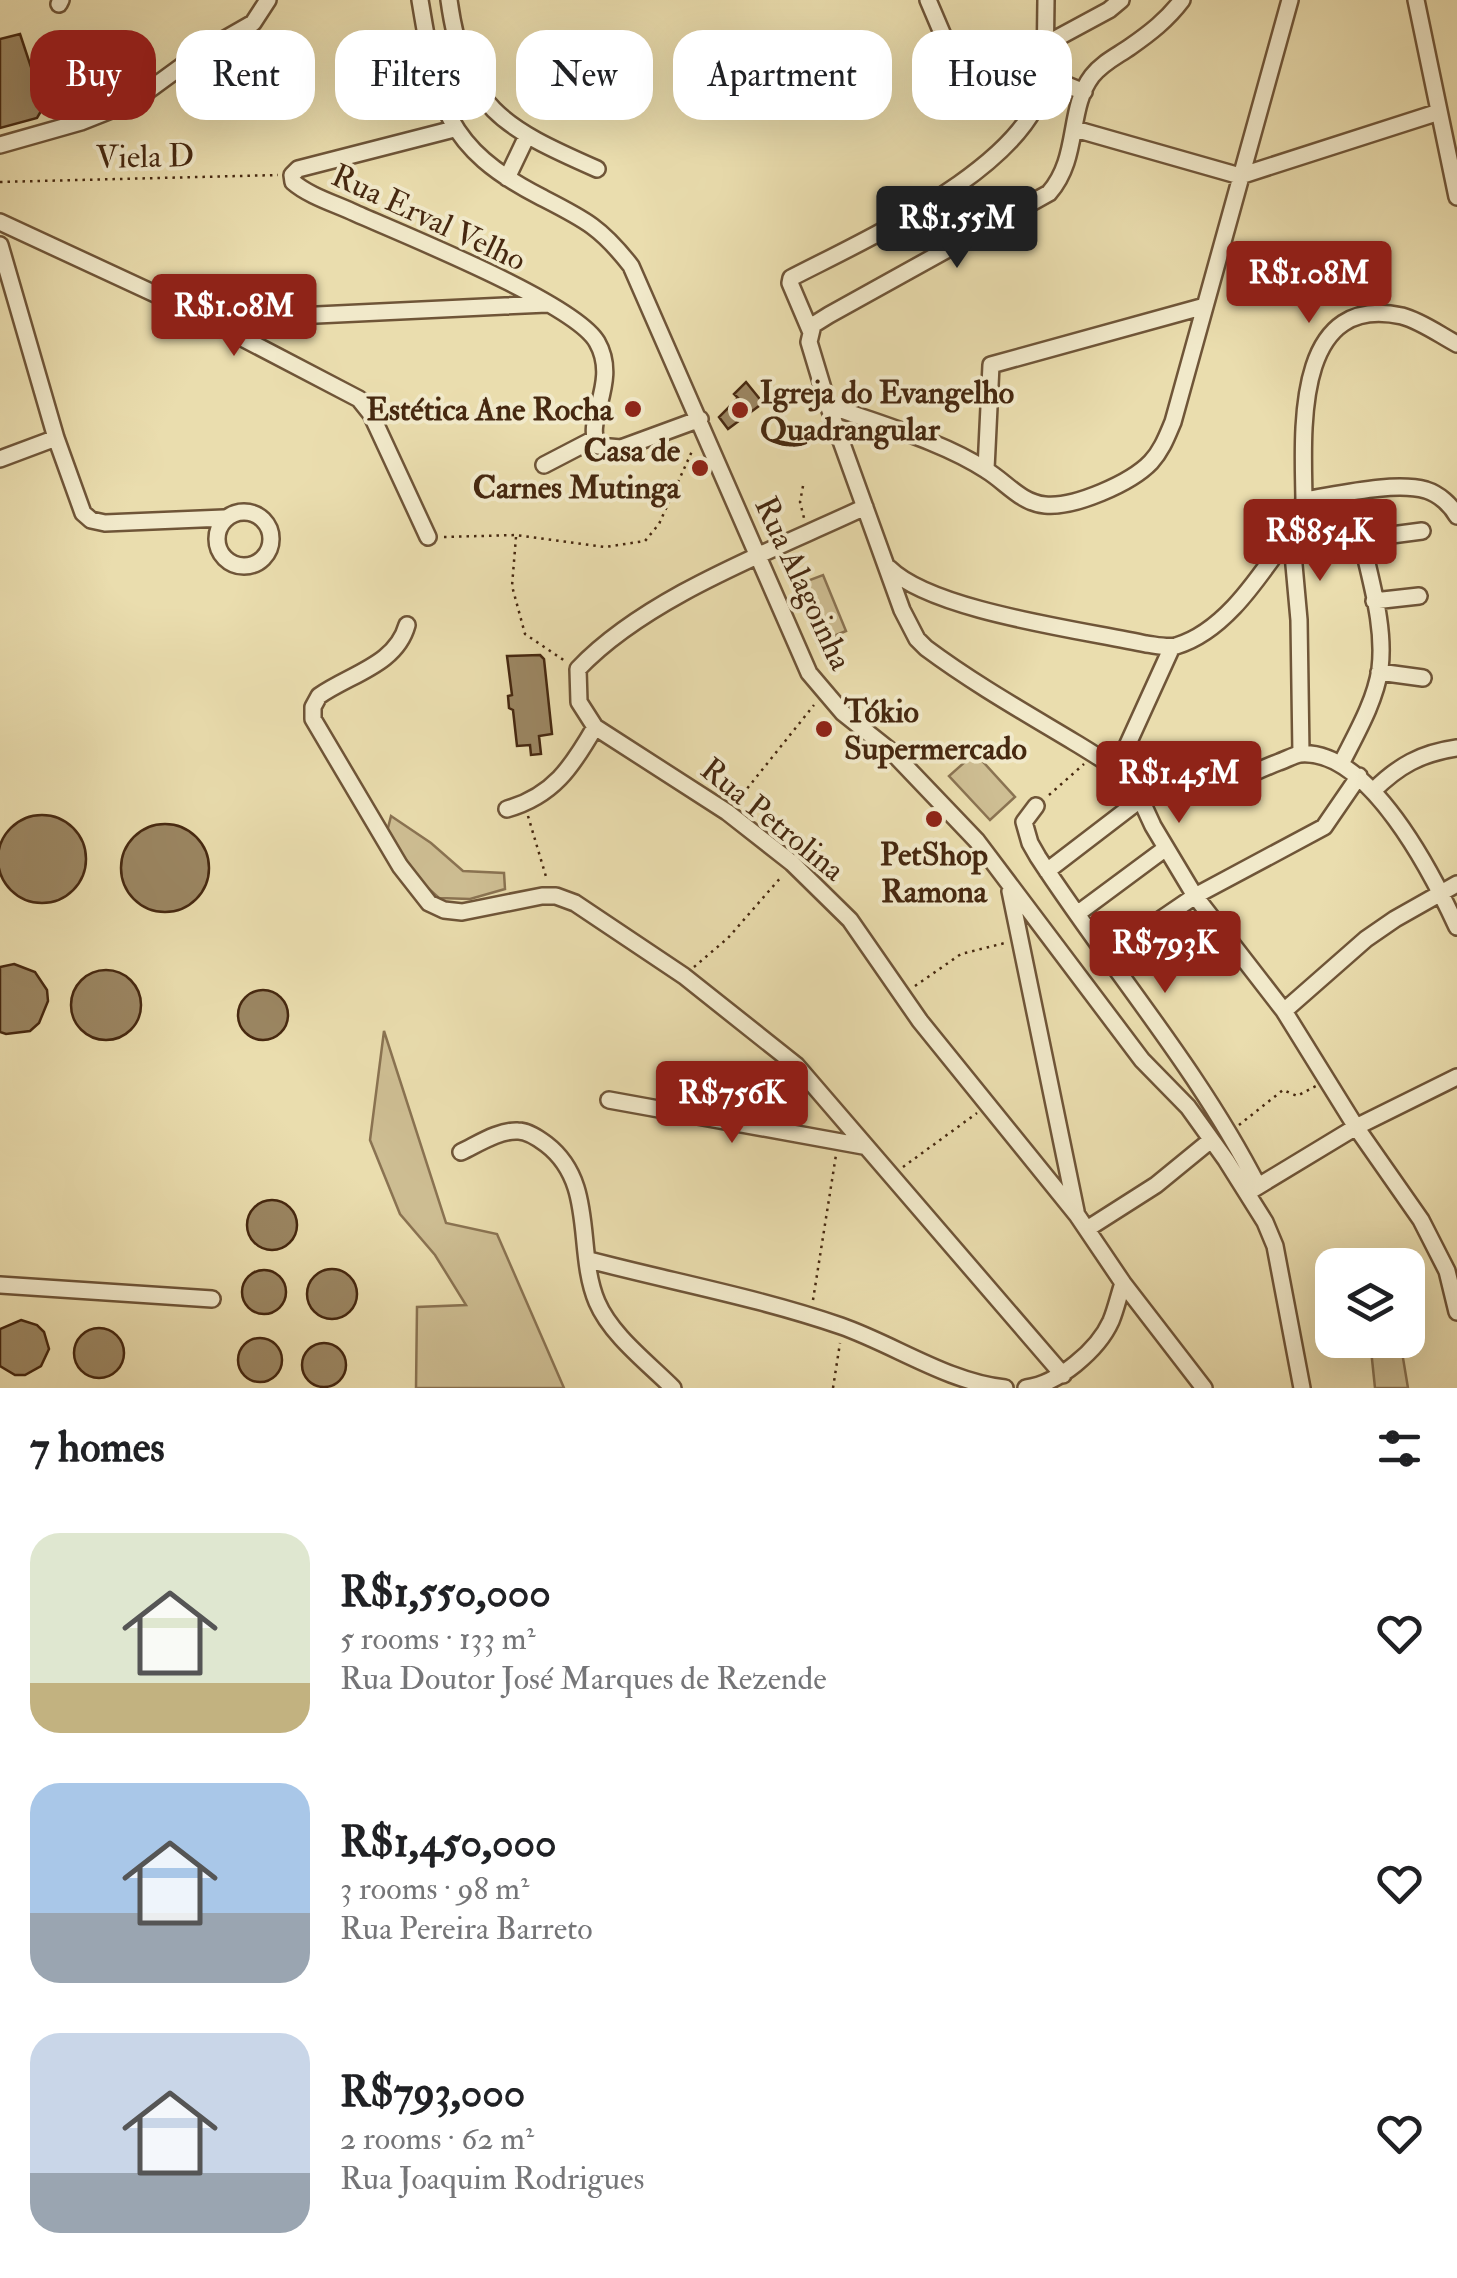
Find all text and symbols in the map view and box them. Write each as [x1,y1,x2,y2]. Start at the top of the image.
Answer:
chip: Buy [30,30,156,120]
chip: Rent [176,30,315,120]
chip: Filters [335,30,496,120]
chip: New [516,30,653,120]
chip: Apartment [673,30,892,120]
chip: House [912,30,1072,120]
street label: Viela D [95,136,195,178]
street label: Rua Erval Velho [325,155,532,280]
pin: R$1.55M [865,186,1049,271]
text: R$1.55M [898,198,1016,238]
pin: R$1.08M [1217,241,1401,326]
text: R$1.08M [1248,253,1370,293]
pin: R$1.08M [142,274,326,359]
text: R$1.08M [173,286,295,326]
place label: Igreja do Evangelho Quadrangular [760,373,1014,450]
place label: Estética Ane Rocha [366,390,614,430]
marker: Estética Ane Rocha [622,398,644,420]
marker: Igreja do Evangelho Quadrangular [729,399,751,421]
place label: Casa de Carnes Mutinga [473,431,681,508]
marker: Casa de Carnes Mutinga [689,457,711,479]
street label: Rua Alagoinha [746,490,861,677]
pin: R$854K [1239,499,1401,584]
text: R$854K [1266,511,1374,551]
place label: Tókio Supermercado [843,692,1027,769]
marker: Tókio Supermercado [813,718,835,740]
pin: R$1.45M [1087,741,1271,826]
street label: Rua Petrolina [692,749,853,891]
text: R$1.45M [1118,753,1240,793]
marker: PetShop Ramona [923,808,945,830]
place label: PetShop Ramona [880,835,988,912]
pin: R$793K [1084,911,1246,996]
text: R$793K [1112,923,1218,963]
pin: R$756K [651,1061,813,1146]
text: R$756K [678,1073,786,1113]
map controls [1315,1248,1425,1358]
button: layers [1315,1248,1425,1358]
icon: filters [1372,1421,1427,1476]
text: 7 homes [30,1422,165,1474]
text: R$1,550,000 [340,1567,551,1619]
icon: home [110,1573,230,1693]
icon: heart [1372,1606,1427,1661]
text: 5 rooms · 133 m² [340,1619,536,1659]
text: Rua Doutor José Marques de Rezende [340,1659,827,1699]
text: R$1,450,000 [340,1817,557,1869]
icon: home [110,1823,230,1943]
icon: heart [1372,1856,1427,1911]
text: 3 rooms · 98 m² [340,1869,529,1909]
text: Rua Pereira Barreto [340,1909,593,1949]
text: R$793,000 [340,2067,525,2119]
icon: home [110,2073,230,2193]
icon: heart [1372,2106,1427,2161]
text: 2 rooms · 62 m² [340,2119,534,2159]
text: Rua Joaquim Rodrigues [340,2159,644,2199]

